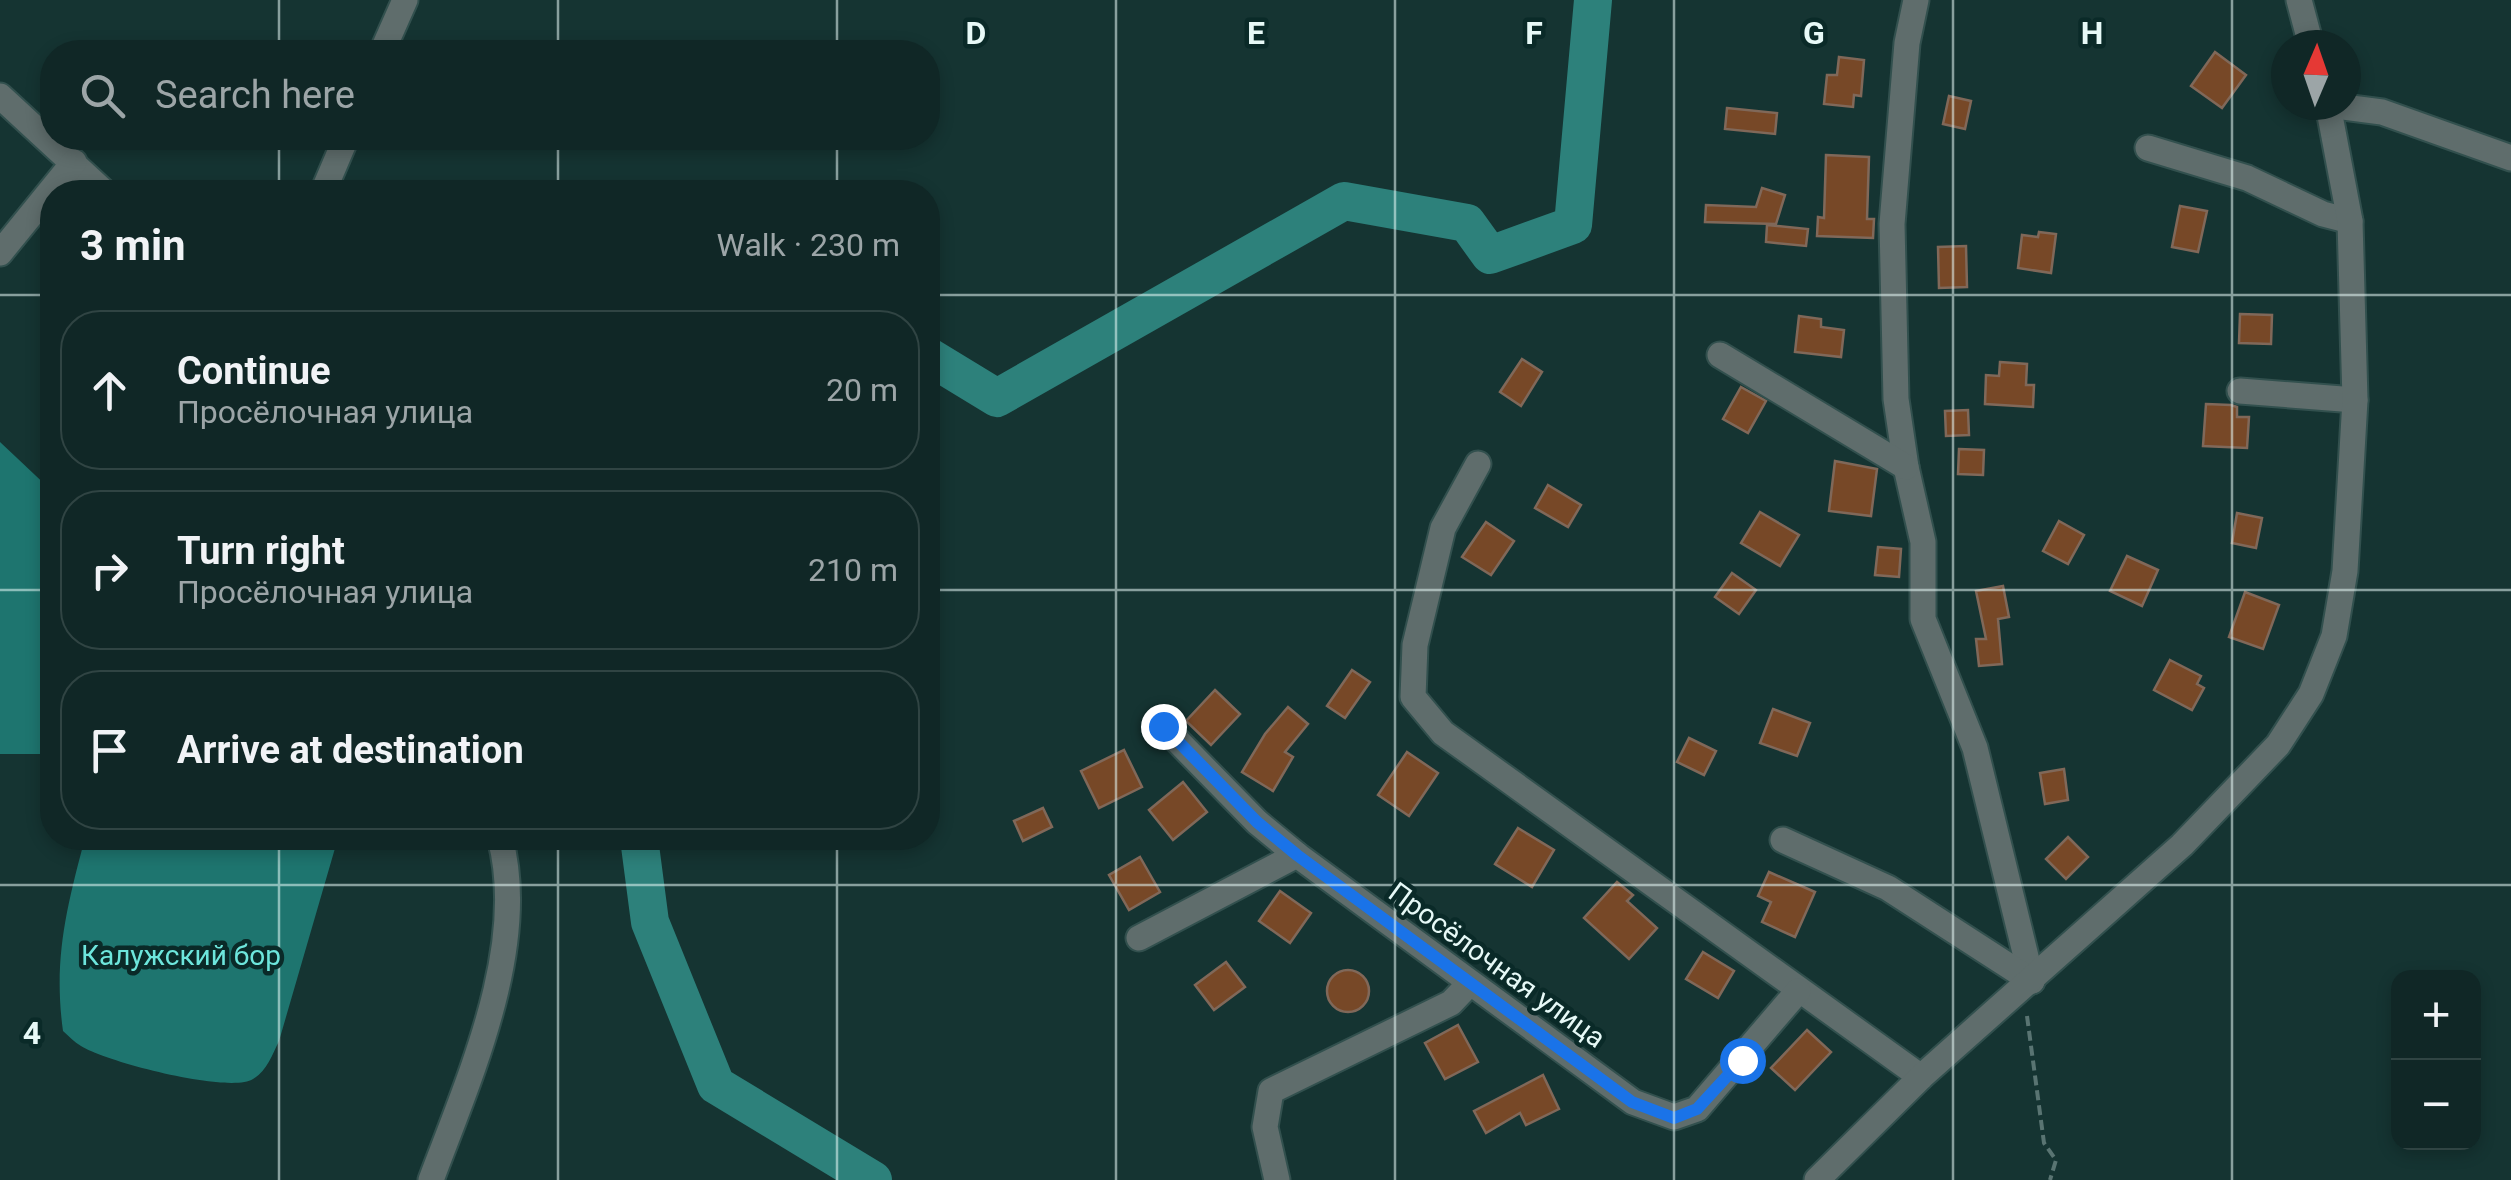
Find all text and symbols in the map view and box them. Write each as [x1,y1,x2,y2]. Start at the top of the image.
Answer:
text: D [966,14,986,52]
text: E [1247,14,1265,52]
text: F [1525,14,1543,52]
text: G [1803,14,1825,52]
text: H [2081,14,2103,52]
north arrow [2271,30,2361,120]
search box [40,40,940,150]
icon: search [75,68,130,123]
text: Search here [155,73,355,117]
text: 3 min [80,221,186,270]
text: Walk · 230 m [717,226,900,264]
text: Continue [177,349,331,393]
icon: ahead [82,363,137,418]
text: 20 m [826,371,898,409]
text: Просёлочная улица [177,393,473,431]
text: Turn right [177,529,345,573]
icon: right [82,543,137,598]
text: 210 m [808,551,898,589]
text: Просёлочная улица [177,573,473,611]
route end [1141,704,1187,750]
icon: arrive [82,723,137,778]
text: Arrive at destination [177,728,524,772]
street label: Просёлочная улица [1382,876,1612,1054]
park label: Калужский бор [81,939,281,972]
map controls [2391,970,2481,1150]
button: + [2391,970,2481,1060]
text: 4 [23,1014,41,1052]
route start [1720,1038,1766,1084]
button: − [2391,1060,2481,1150]

